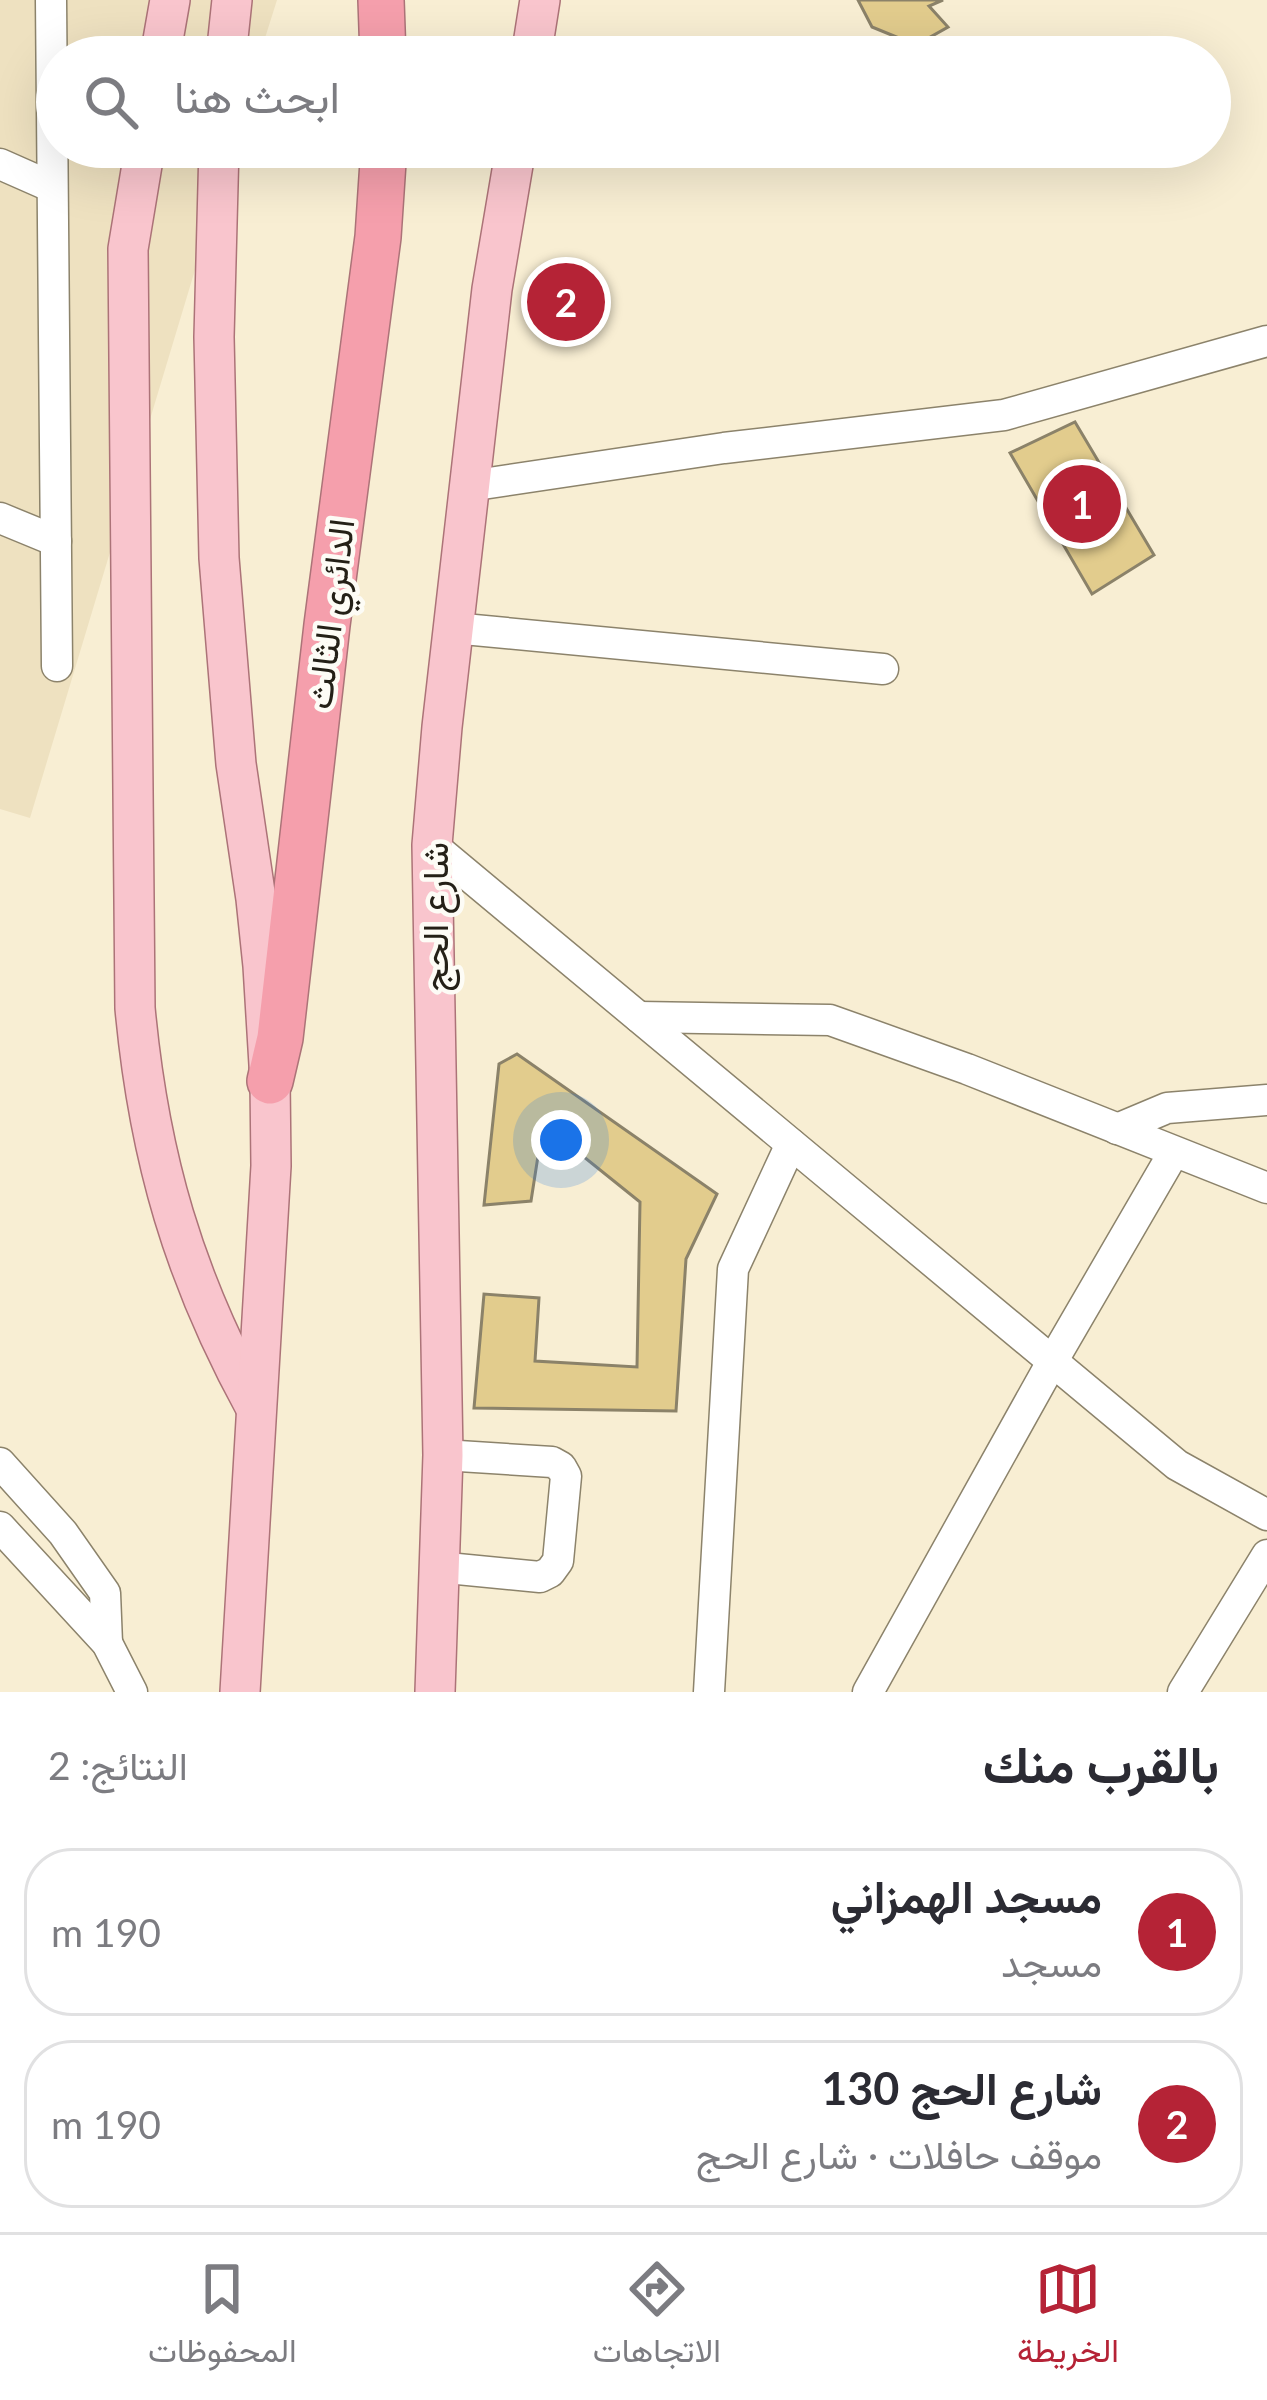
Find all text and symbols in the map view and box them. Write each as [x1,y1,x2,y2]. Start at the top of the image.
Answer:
search box [36,36,1231,168]
icon: search [78,69,144,135]
text: ابحث هنا [174,69,340,123]
pin: 2 [527,257,605,347]
pin: 1 [1043,459,1121,549]
street label: الدائري الثالث [296,516,371,713]
street label: شارع الحج [412,842,461,992]
your location [531,1110,591,1170]
text: بالقرب منك [983,1733,1219,1794]
text: النتائج: 2 [48,1742,188,1788]
text: مسجد الهمزاني [831,1869,1102,1923]
text: 190 m [51,1909,161,1955]
text: 1 [1166,1909,1188,1955]
text: مسجد [1001,1939,1102,1985]
text: شارع الحج 130 [821,2061,1102,2115]
text: 190 m [51,2101,161,2147]
text: 2 [1166,2101,1188,2147]
text: موقف حافلات · شارع الحج [696,2131,1102,2177]
tab: المحفوظات [148,2256,297,2380]
tab: الاتجاهات [593,2256,721,2380]
tab: الخريطة [1017,2256,1119,2380]

